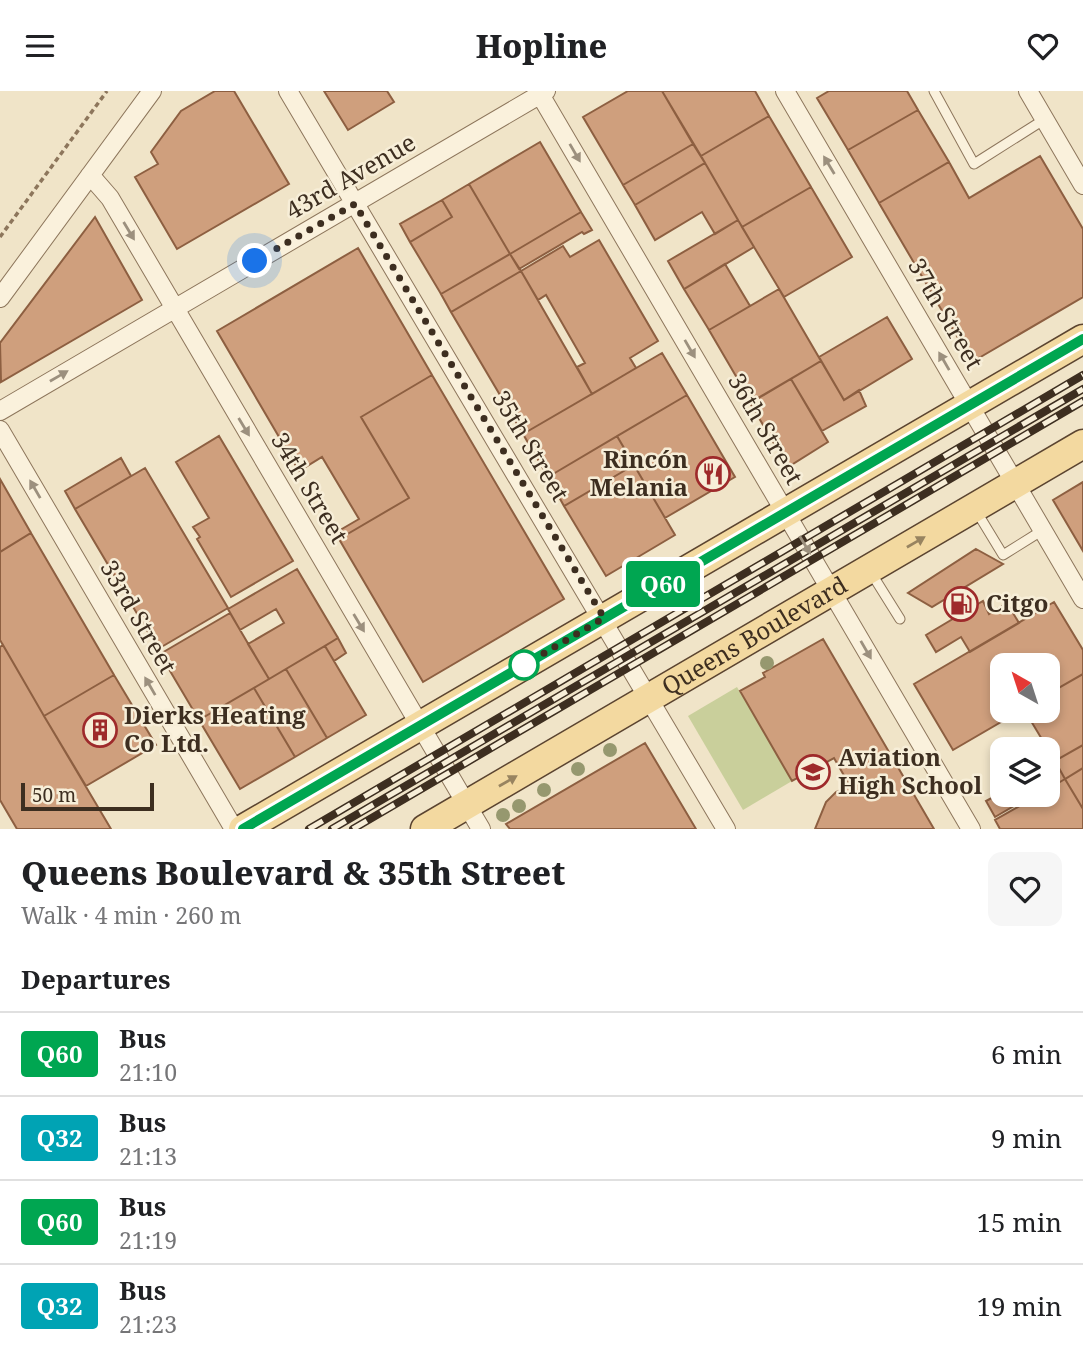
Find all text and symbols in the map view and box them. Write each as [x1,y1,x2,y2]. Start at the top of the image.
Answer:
text: Hopline [476,24,607,67]
icon: menu [21,27,59,65]
icon: heart [1024,27,1062,65]
street label: 43rd Avenue [279,125,421,226]
one-way arrow [568,144,581,163]
one-way arrow [823,155,835,174]
one-way arrow [123,221,135,240]
your location [237,243,272,278]
street label: 37th Street [901,251,992,375]
one-way arrow [684,340,696,359]
one-way arrow [938,351,950,370]
street label: 36th Street [721,366,812,490]
one-way arrow [49,370,68,382]
street label: 35th Street [485,384,577,507]
one-way arrow [238,417,250,436]
street label: 34th Street [264,426,356,549]
place label: Rincón Melania [590,442,688,503]
restaurant icon: Rincón Melania [694,455,732,493]
one-way arrow [28,480,41,499]
one-way arrow [799,536,812,555]
one-way arrow [906,536,925,548]
street label: 33rd Street [93,553,185,679]
line badge: Q60 [623,561,703,607]
text: Q60 [640,567,686,600]
street label: Queens Boulevard [655,567,853,702]
fuel station icon: Citgo [942,585,980,623]
place label: Citgo [986,586,1048,619]
one-way arrow [353,613,366,632]
one-way arrow [860,640,873,659]
unlabelled marker [509,650,539,680]
north arrow [990,653,1060,723]
map controls [990,653,1060,807]
one-way arrow [144,676,156,695]
place label: Dierks Heating Co Ltd. [124,698,306,759]
building icon: Dierks Heating Co Ltd. [81,711,119,749]
button: layers [990,737,1060,807]
place label: Aviation High School [838,740,983,801]
school or university icon: Aviation High School [794,753,832,791]
one-way arrow [498,774,517,787]
scale bar [21,780,154,812]
text: 50 m [32,782,76,808]
text: Queens Boulevard & 35th Street [21,850,565,895]
button: heart [988,852,1062,926]
text: Walk · 4 min · 260 m [21,899,241,931]
text: Departures [21,961,171,997]
text: Bus [119,1020,166,1056]
text: 6 min [991,1036,1062,1072]
text: Q60 [36,1037,83,1070]
text: 21:10 [119,1056,177,1088]
text: Bus [119,1104,166,1140]
text: 9 min [991,1120,1062,1156]
text: Q32 [36,1121,83,1154]
text: 21:13 [119,1140,177,1172]
text: Bus [119,1188,166,1224]
text: 15 min [977,1204,1062,1240]
text: Q60 [36,1205,83,1238]
text: 21:19 [119,1224,177,1256]
text: Bus [119,1272,166,1308]
text: 19 min [977,1288,1062,1324]
text: Q32 [36,1289,83,1322]
text: 21:23 [119,1308,177,1340]

